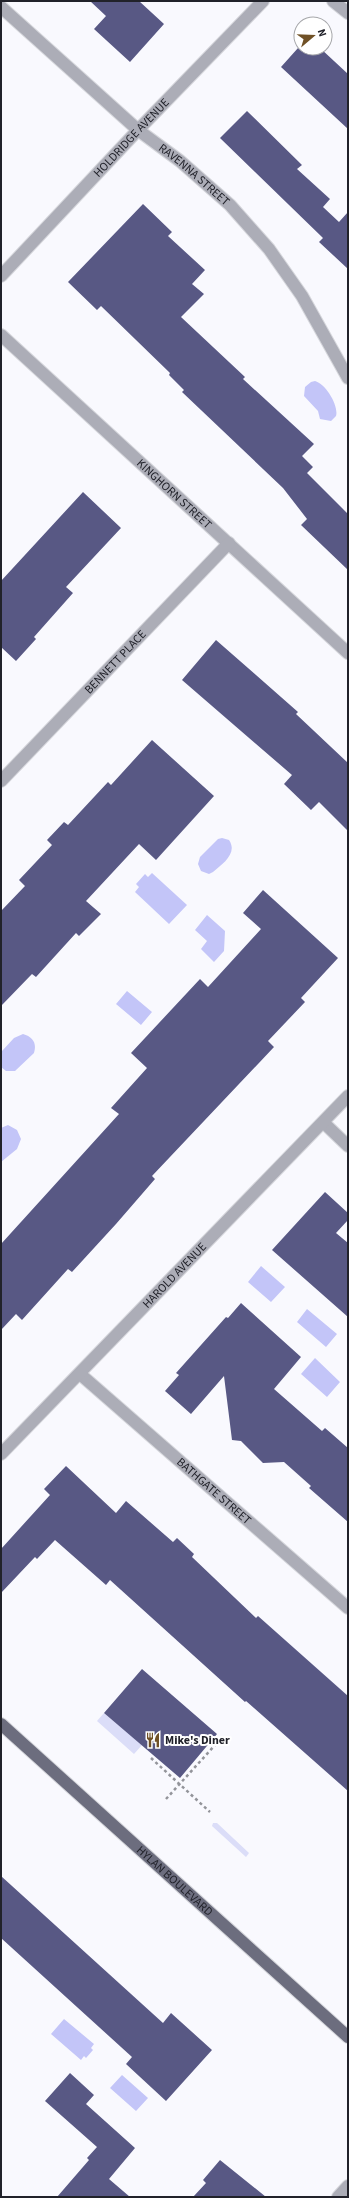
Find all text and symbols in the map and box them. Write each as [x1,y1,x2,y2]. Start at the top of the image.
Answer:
north arrow [293,16,333,56]
text: N [314,27,330,39]
street label: HOLDRIDGE AVENUE [90,95,173,181]
street label: RAVENNA STREET [155,140,234,210]
street label: KINGHORN STREET [133,455,216,533]
street label: BENNETT PLACE [81,626,150,698]
street label: HAROLD AVENUE [139,1239,211,1312]
street label: BATHGATE STREET [173,1454,255,1529]
restaurant icon: Mike's Diner [144,1731,162,1749]
place label: Mike's Diner [165,1732,230,1749]
street label: HYLAN BOULEVARD [132,1842,216,1920]

